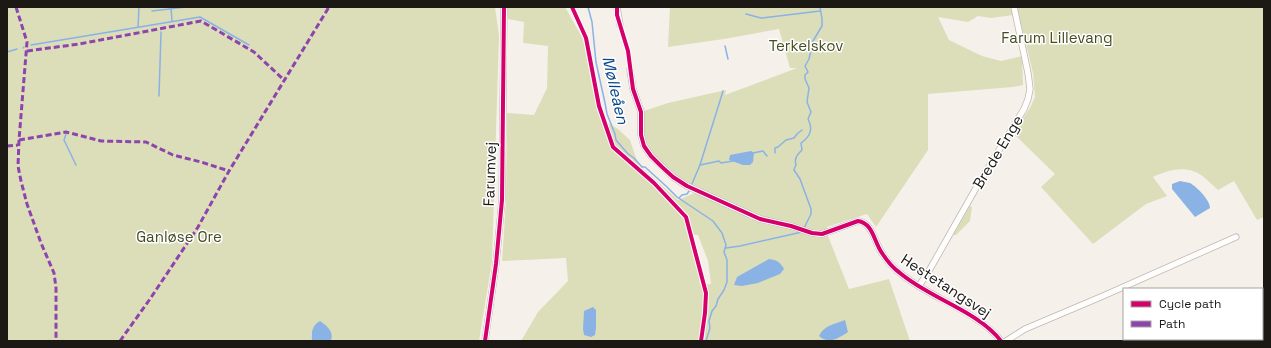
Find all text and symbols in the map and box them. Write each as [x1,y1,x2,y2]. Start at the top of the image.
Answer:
park label: Farum Lillevang [1001,28,1113,47]
park label: Terkelskov [769,36,843,55]
water label: Mølleåen [597,54,634,127]
street label: Brede Enge [968,111,1027,192]
street label: Farumvej [479,141,500,207]
park label: Ganløse Ore [136,227,222,246]
street label: Hestetangsvej [897,249,995,322]
legend [1123,288,1263,340]
text: Cycle path [1159,296,1221,312]
text: Path [1159,316,1185,332]

